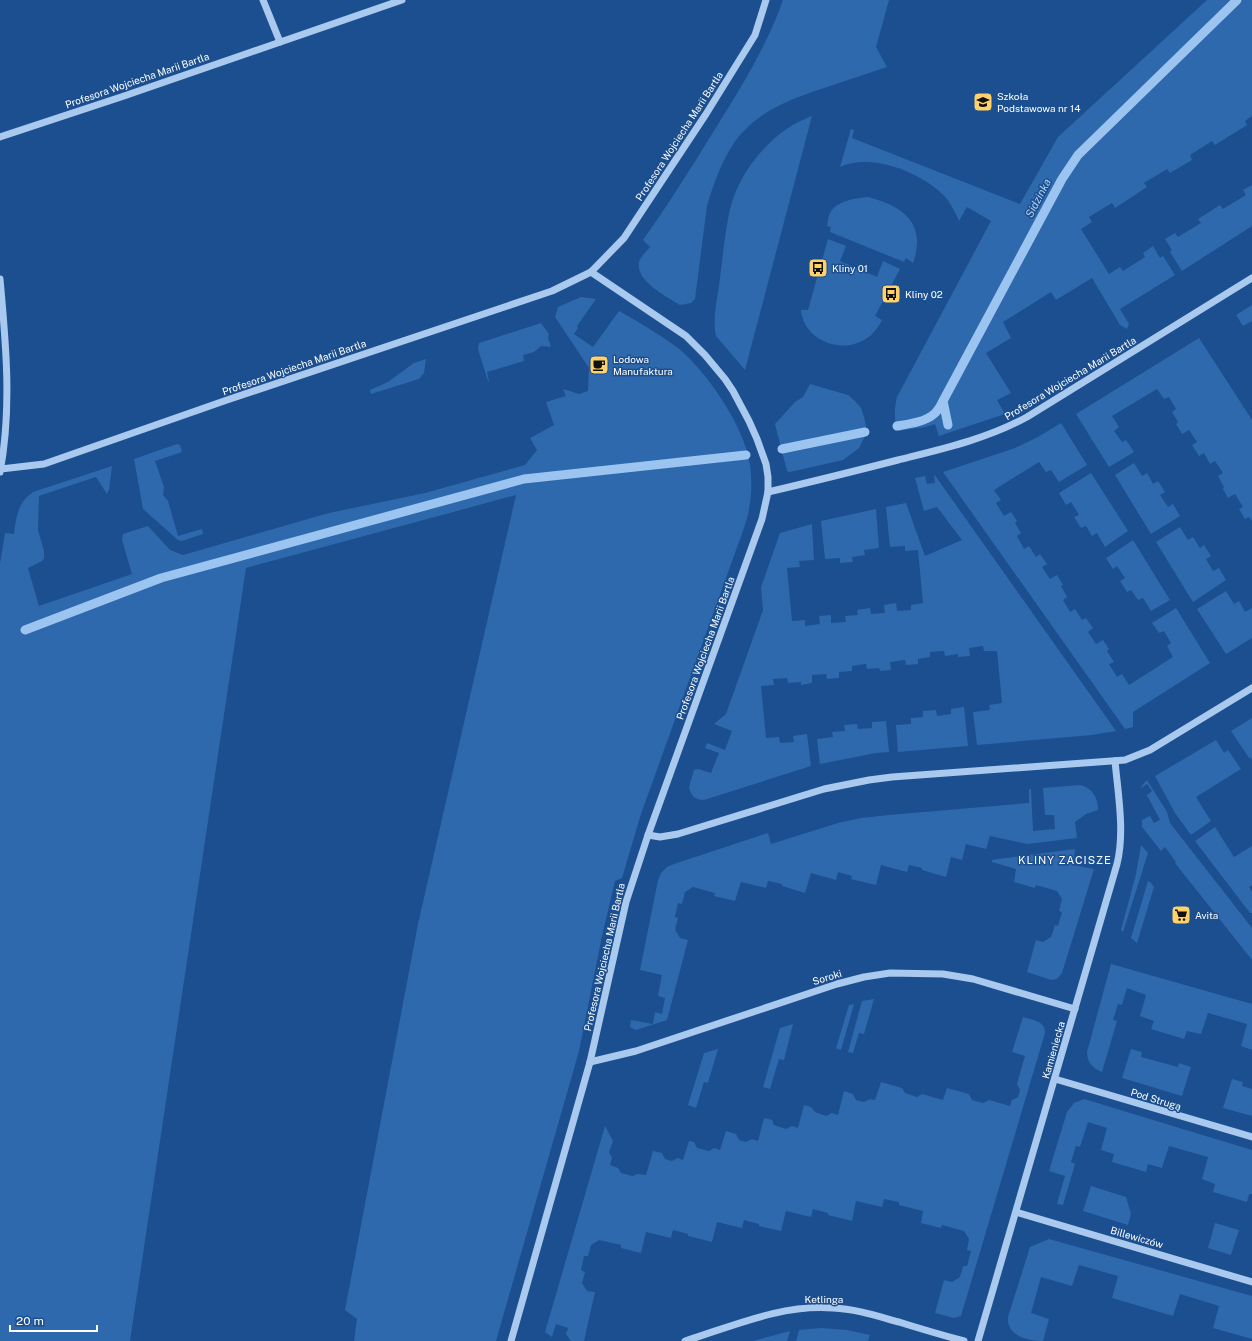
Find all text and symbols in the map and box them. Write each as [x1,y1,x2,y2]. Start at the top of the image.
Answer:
street label: Profesora Wojciecha Marii Bartla [63,50,211,110]
street label: Profesora Wojciecha Marii Bartla [633,69,725,203]
place label: Szkoła Podstawowa nr 14 [997,90,1080,114]
school or university icon: Szkoła Podstawowa nr 14 [972,91,994,113]
water label: Sidzinka [1023,177,1053,219]
bus stop icon: Kliny 01 [807,257,829,279]
place label: Kliny 01 [832,262,868,274]
bus stop icon: Kliny 02 [880,283,902,305]
place label: Kliny 02 [905,288,943,300]
street label: Profesora Wojciecha Marii Bartla [1002,334,1138,422]
street label: Profesora Wojciecha Marii Bartla [220,337,368,397]
place label: Lodowa Manufaktura [613,353,673,377]
cafe icon: Lodowa Manufaktura [588,354,610,376]
street label: Profesora Wojciecha Marii Bartla [673,575,737,721]
district label: KLINY ZACISZE [1018,854,1112,866]
street label: Profesora Wojciecha Marii Bartla [581,882,627,1032]
supermarket icon: Avita [1170,904,1192,926]
place label: Avita [1195,909,1218,921]
street label: Soroki [811,967,843,987]
street label: Kamieniecka [1039,1020,1067,1080]
street label: Pod Strugą [1129,1086,1183,1112]
street label: Billewiczów [1109,1224,1165,1250]
street label: Ketlinga [805,1293,843,1305]
scale bar [10,1307,97,1333]
text: 20 m [16,1314,44,1328]

